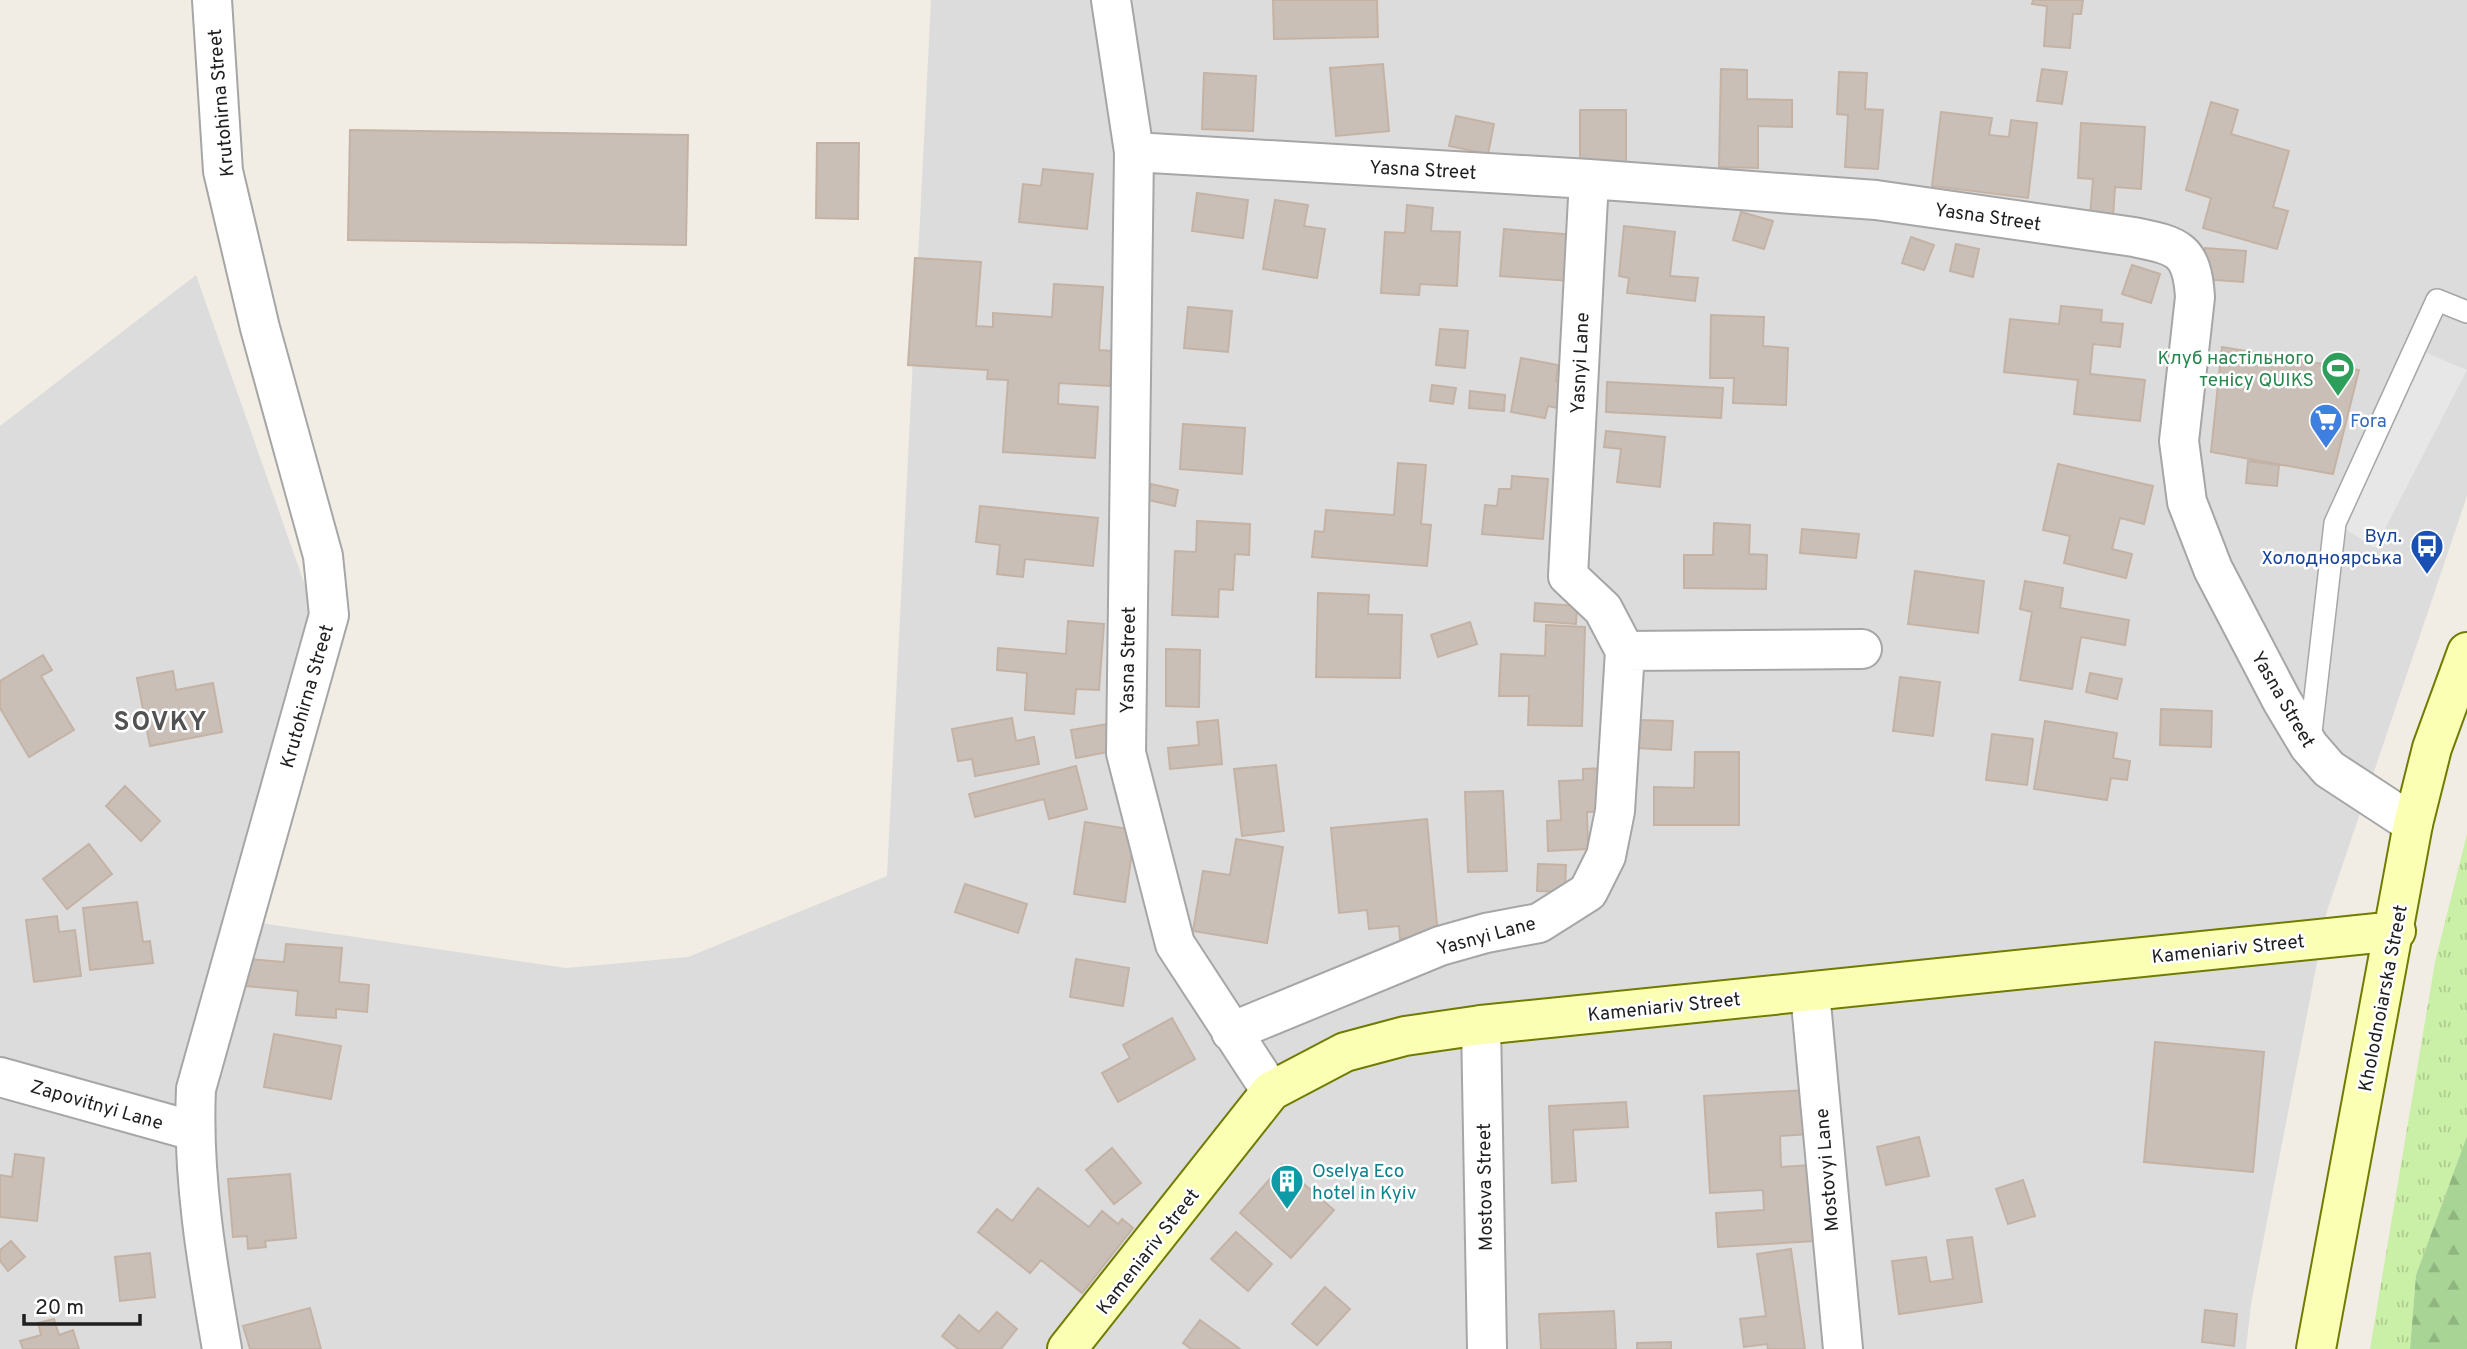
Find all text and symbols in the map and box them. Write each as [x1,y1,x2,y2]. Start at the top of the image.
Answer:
street label: Krutohirna Street [204,28,240,178]
street label: Yasna Street [1369,156,1477,186]
street label: Yasna Street [1933,199,2043,237]
street label: Yasnyi Lane [1566,312,1596,415]
place label: Клуб настільного тенісу QUIKS [2157,347,2314,393]
sports icon: Клуб настільного тенісу QUIKS [2319,349,2357,398]
supermarket icon: Fora [2307,401,2345,450]
place label: Fora [2350,410,2387,434]
place label: Вул. Холодноярська [2262,525,2402,571]
bus stop icon: Вул. Холодноярська [2408,527,2446,576]
street label: Yasna Street [1116,606,1142,714]
street label: Krutohirna Street [276,622,340,771]
street label: Yasna Street [2245,648,2319,752]
district label: SOVKY [113,707,209,740]
street label: Kholodnoiarska Street [2354,903,2414,1094]
street label: Yasnyi Lane [1434,912,1539,962]
street label: Kameniariv Street [2151,930,2306,970]
street label: Kameniariv Street [1587,988,1742,1028]
street label: Zapovitnyi Lane [27,1075,166,1136]
street label: Mostovyi Lane [1811,1107,1845,1232]
street label: Mostova Street [1473,1123,1499,1251]
place label: Oselya Eco hotel in Kyiv [1312,1160,1417,1206]
building icon: Oselya Eco hotel in Kyiv [1268,1162,1306,1211]
street label: Kameniariv Street [1092,1184,1205,1320]
scale bar [24,1282,140,1326]
text: 20 m [35,1295,84,1322]

